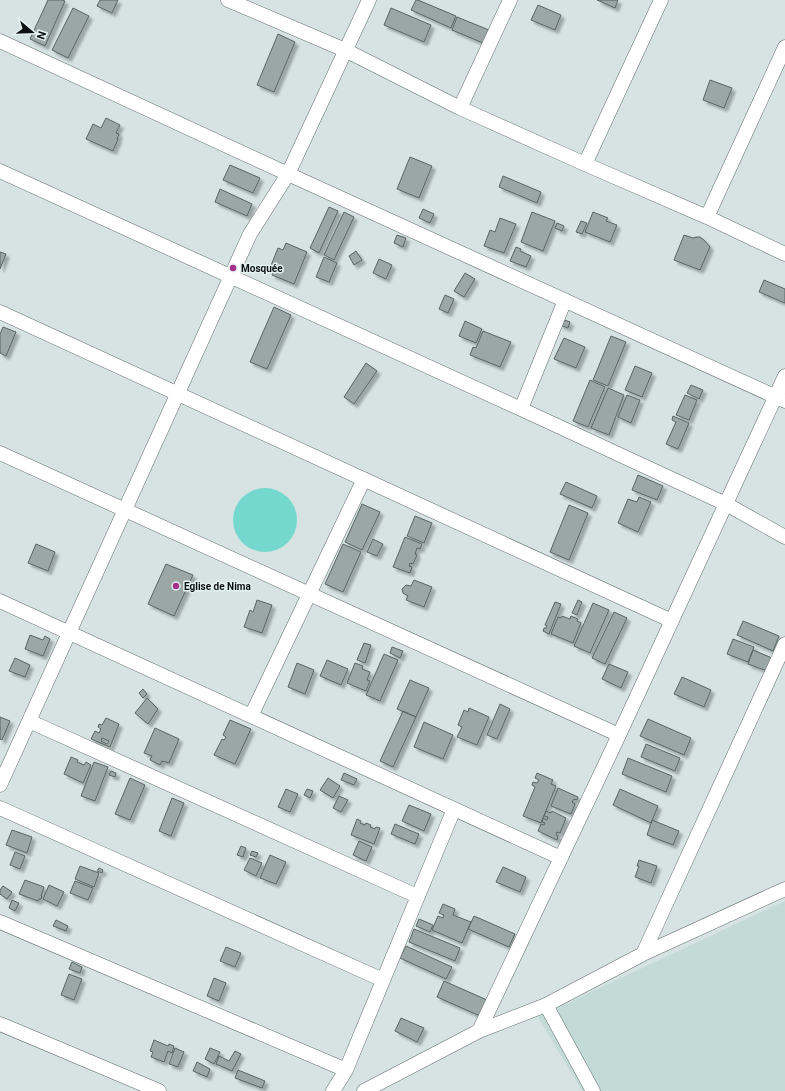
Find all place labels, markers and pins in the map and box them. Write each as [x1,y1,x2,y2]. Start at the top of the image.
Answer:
marker: Mosquée [228,263,238,273]
place label: Mosquée [241,263,283,274]
marker: Eglise de Nima [171,581,181,591]
place label: Eglise de Nima [184,581,251,592]

